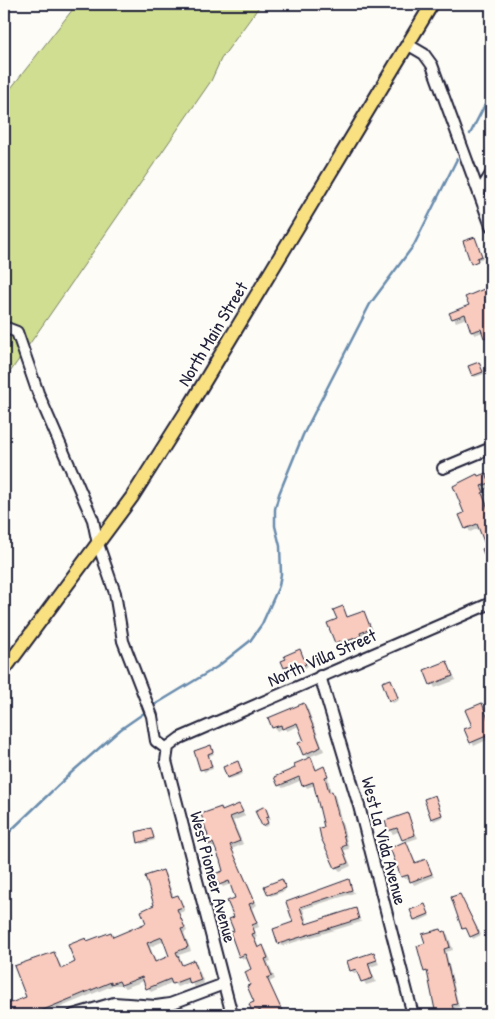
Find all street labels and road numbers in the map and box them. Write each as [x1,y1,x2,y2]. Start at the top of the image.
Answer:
street label: North Main Street [172,276,254,391]
street label: North Villa Street [263,622,381,693]
street label: West La Vida Avenue [355,774,414,908]
street label: West Pioneer Avenue [184,809,243,945]

